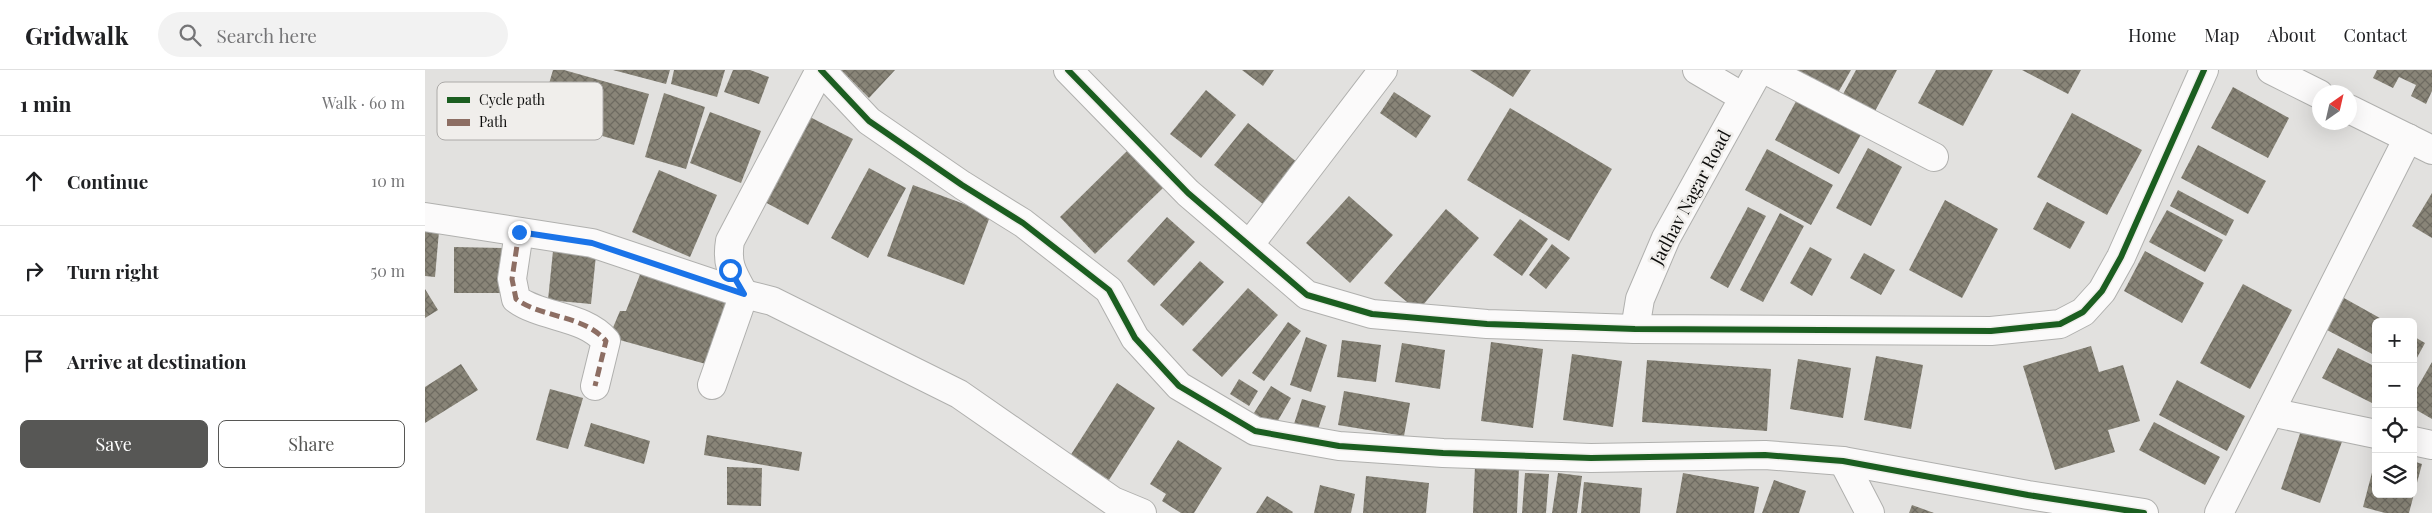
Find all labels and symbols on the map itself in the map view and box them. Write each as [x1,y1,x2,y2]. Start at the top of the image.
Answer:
legend [437,82,603,140]
north arrow [2312,85,2357,130]
text: Cycle path [479,90,546,109]
text: Path [479,112,508,131]
street label: Jadhav Nagar Road [1644,125,1736,270]
route end [508,221,531,244]
route start [719,259,742,282]

